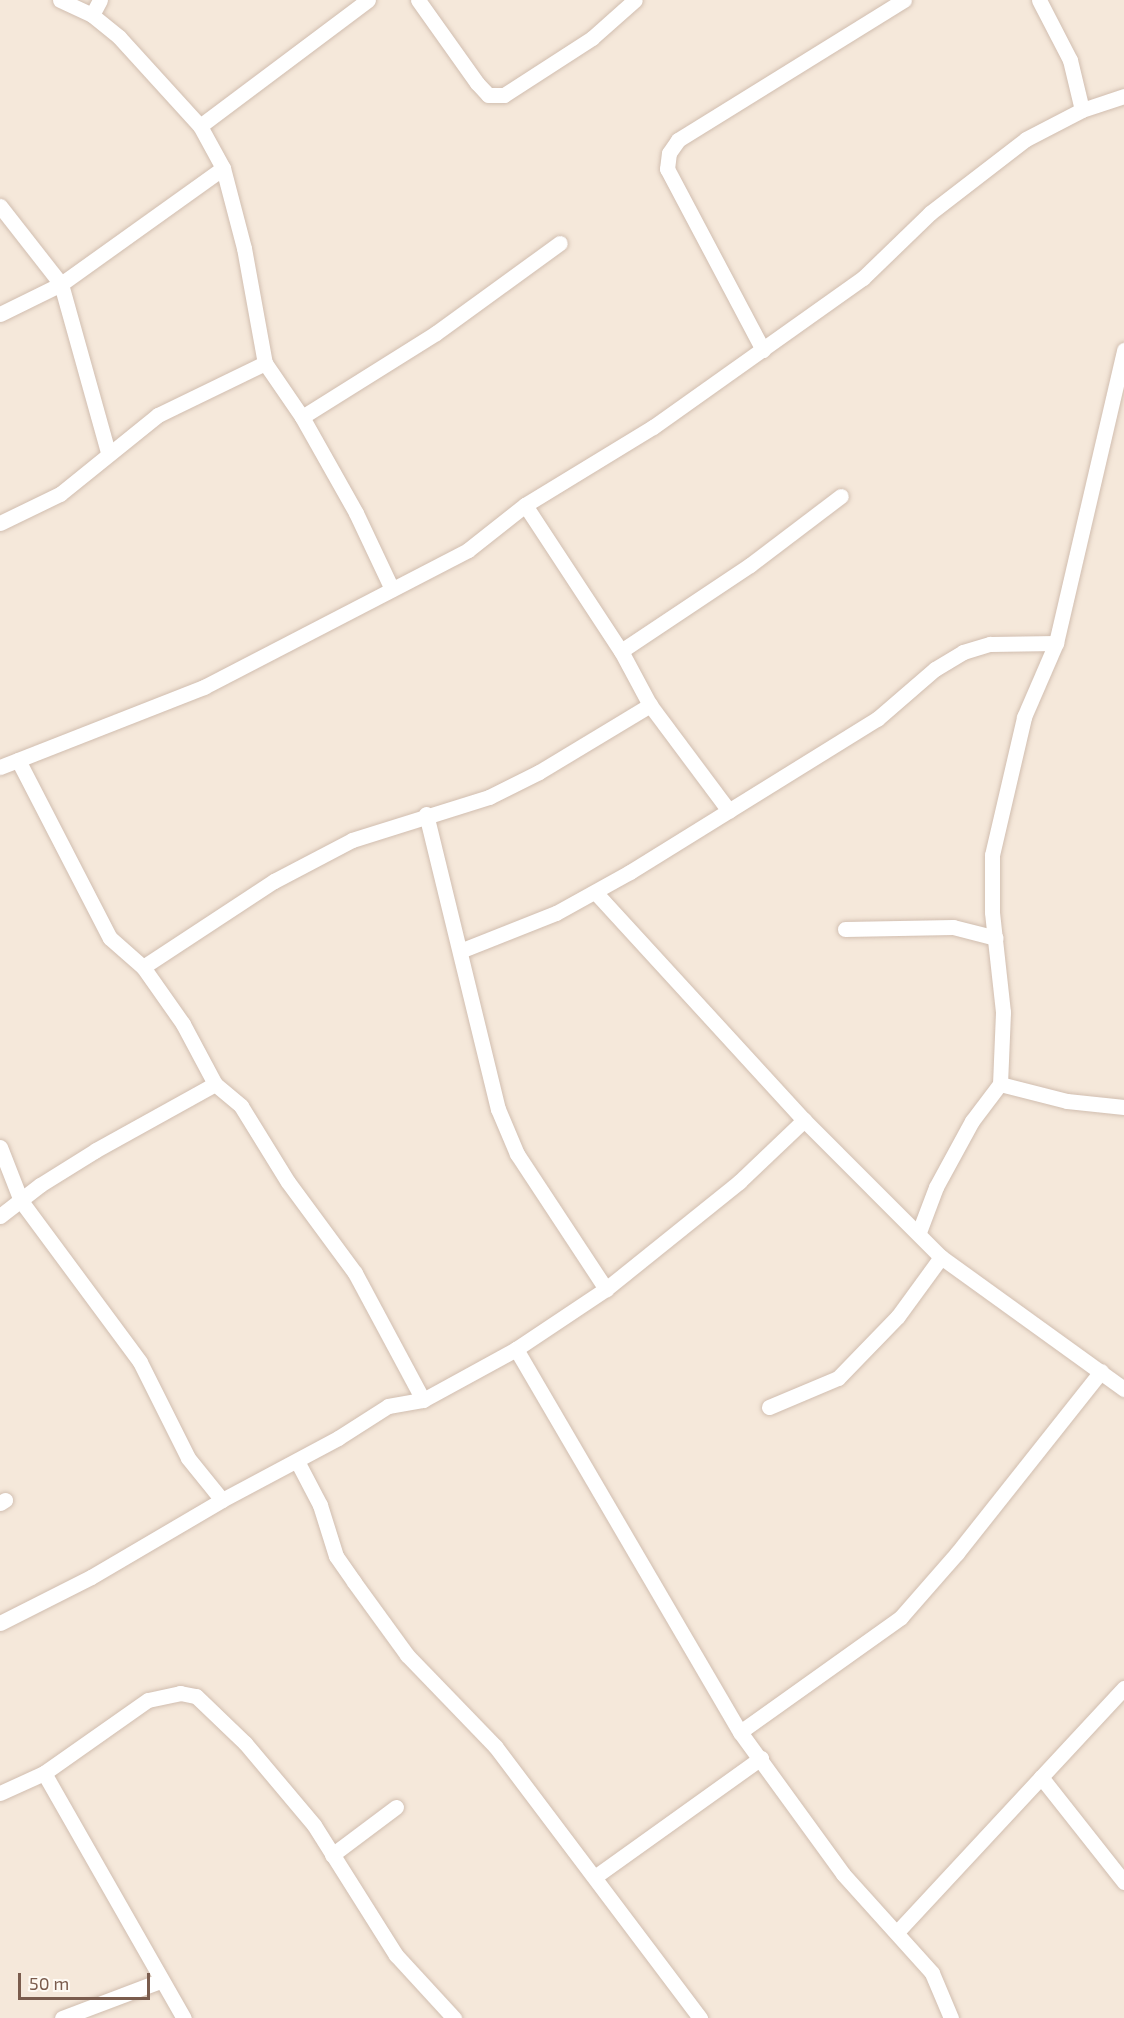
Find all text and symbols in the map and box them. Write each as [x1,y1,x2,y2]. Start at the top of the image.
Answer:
scale bar [21,1961,153,1999]
text: 50 m [29,1972,69,1994]

